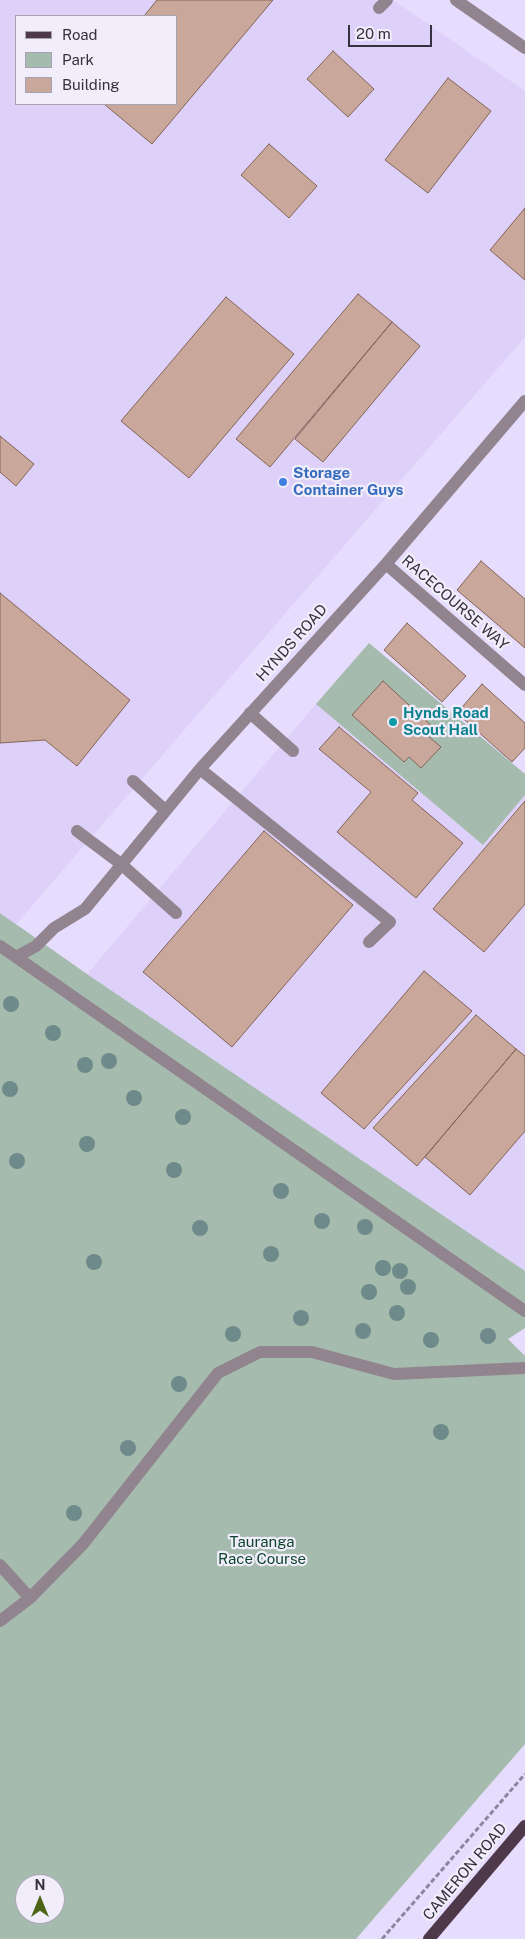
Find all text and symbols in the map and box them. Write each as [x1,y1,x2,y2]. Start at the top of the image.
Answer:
legend [15,15,178,105]
scale bar [350,15,434,47]
text: 20 m [356,25,391,42]
text: Road [62,26,98,43]
text: Park [62,51,94,68]
text: Building [62,76,120,93]
place label: Storage Container Guys [293,464,403,499]
marker: Storage Container Guys [277,476,289,488]
street label: RACECOURSE WAY [398,552,512,654]
street label: HYNDS ROAD [253,601,331,685]
place label: Hynds Road Scout Hall [403,704,489,739]
marker: Hynds Road Scout Hall [387,716,399,728]
park label: Tauranga Race Course [218,1533,306,1568]
street label: CAMERON ROAD [419,1820,511,1924]
north arrow [15,1874,65,1924]
text: N [35,1877,45,1893]

